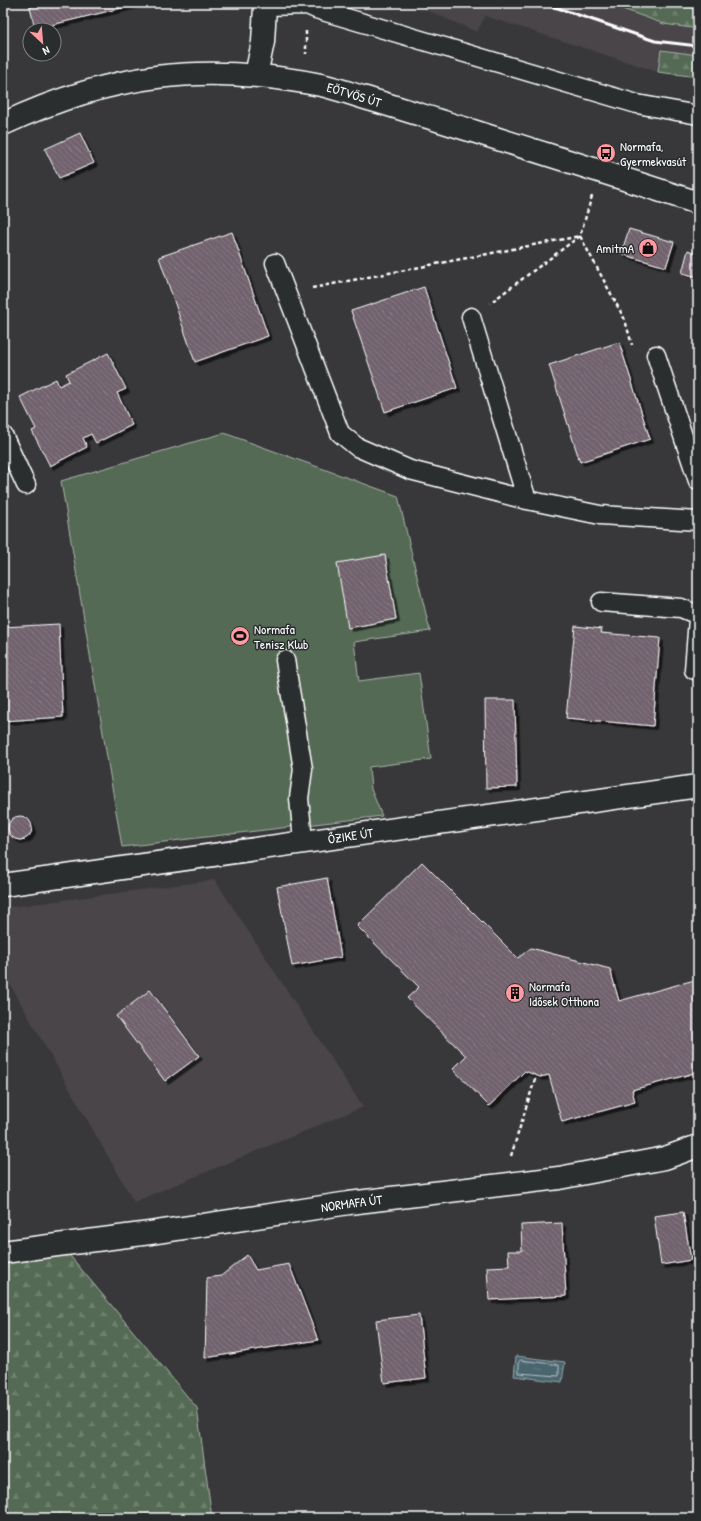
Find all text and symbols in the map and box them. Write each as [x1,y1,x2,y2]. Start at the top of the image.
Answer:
north arrow [22,22,62,62]
text: N [41,43,52,59]
street label: EÖTVÖS ÚT [325,78,384,111]
place label: Normafa, Gyermekvasút [620,137,687,170]
bus stop icon: Normafa, Gyermekvasút [595,142,617,164]
shop icon: AmitmA [637,237,659,259]
place label: AmitmA [596,239,635,257]
place label: Normafa Tenisz Klub [254,620,308,653]
sports icon: Normafa Tenisz Klub [229,625,251,647]
street label: ŐZIKE ÚT [327,823,375,848]
place label: Normafa Idősek Otthona [529,977,599,1010]
building icon: Normafa Idősek Otthona [504,982,526,1004]
street label: NORMAFA ÚT [320,1190,384,1216]

